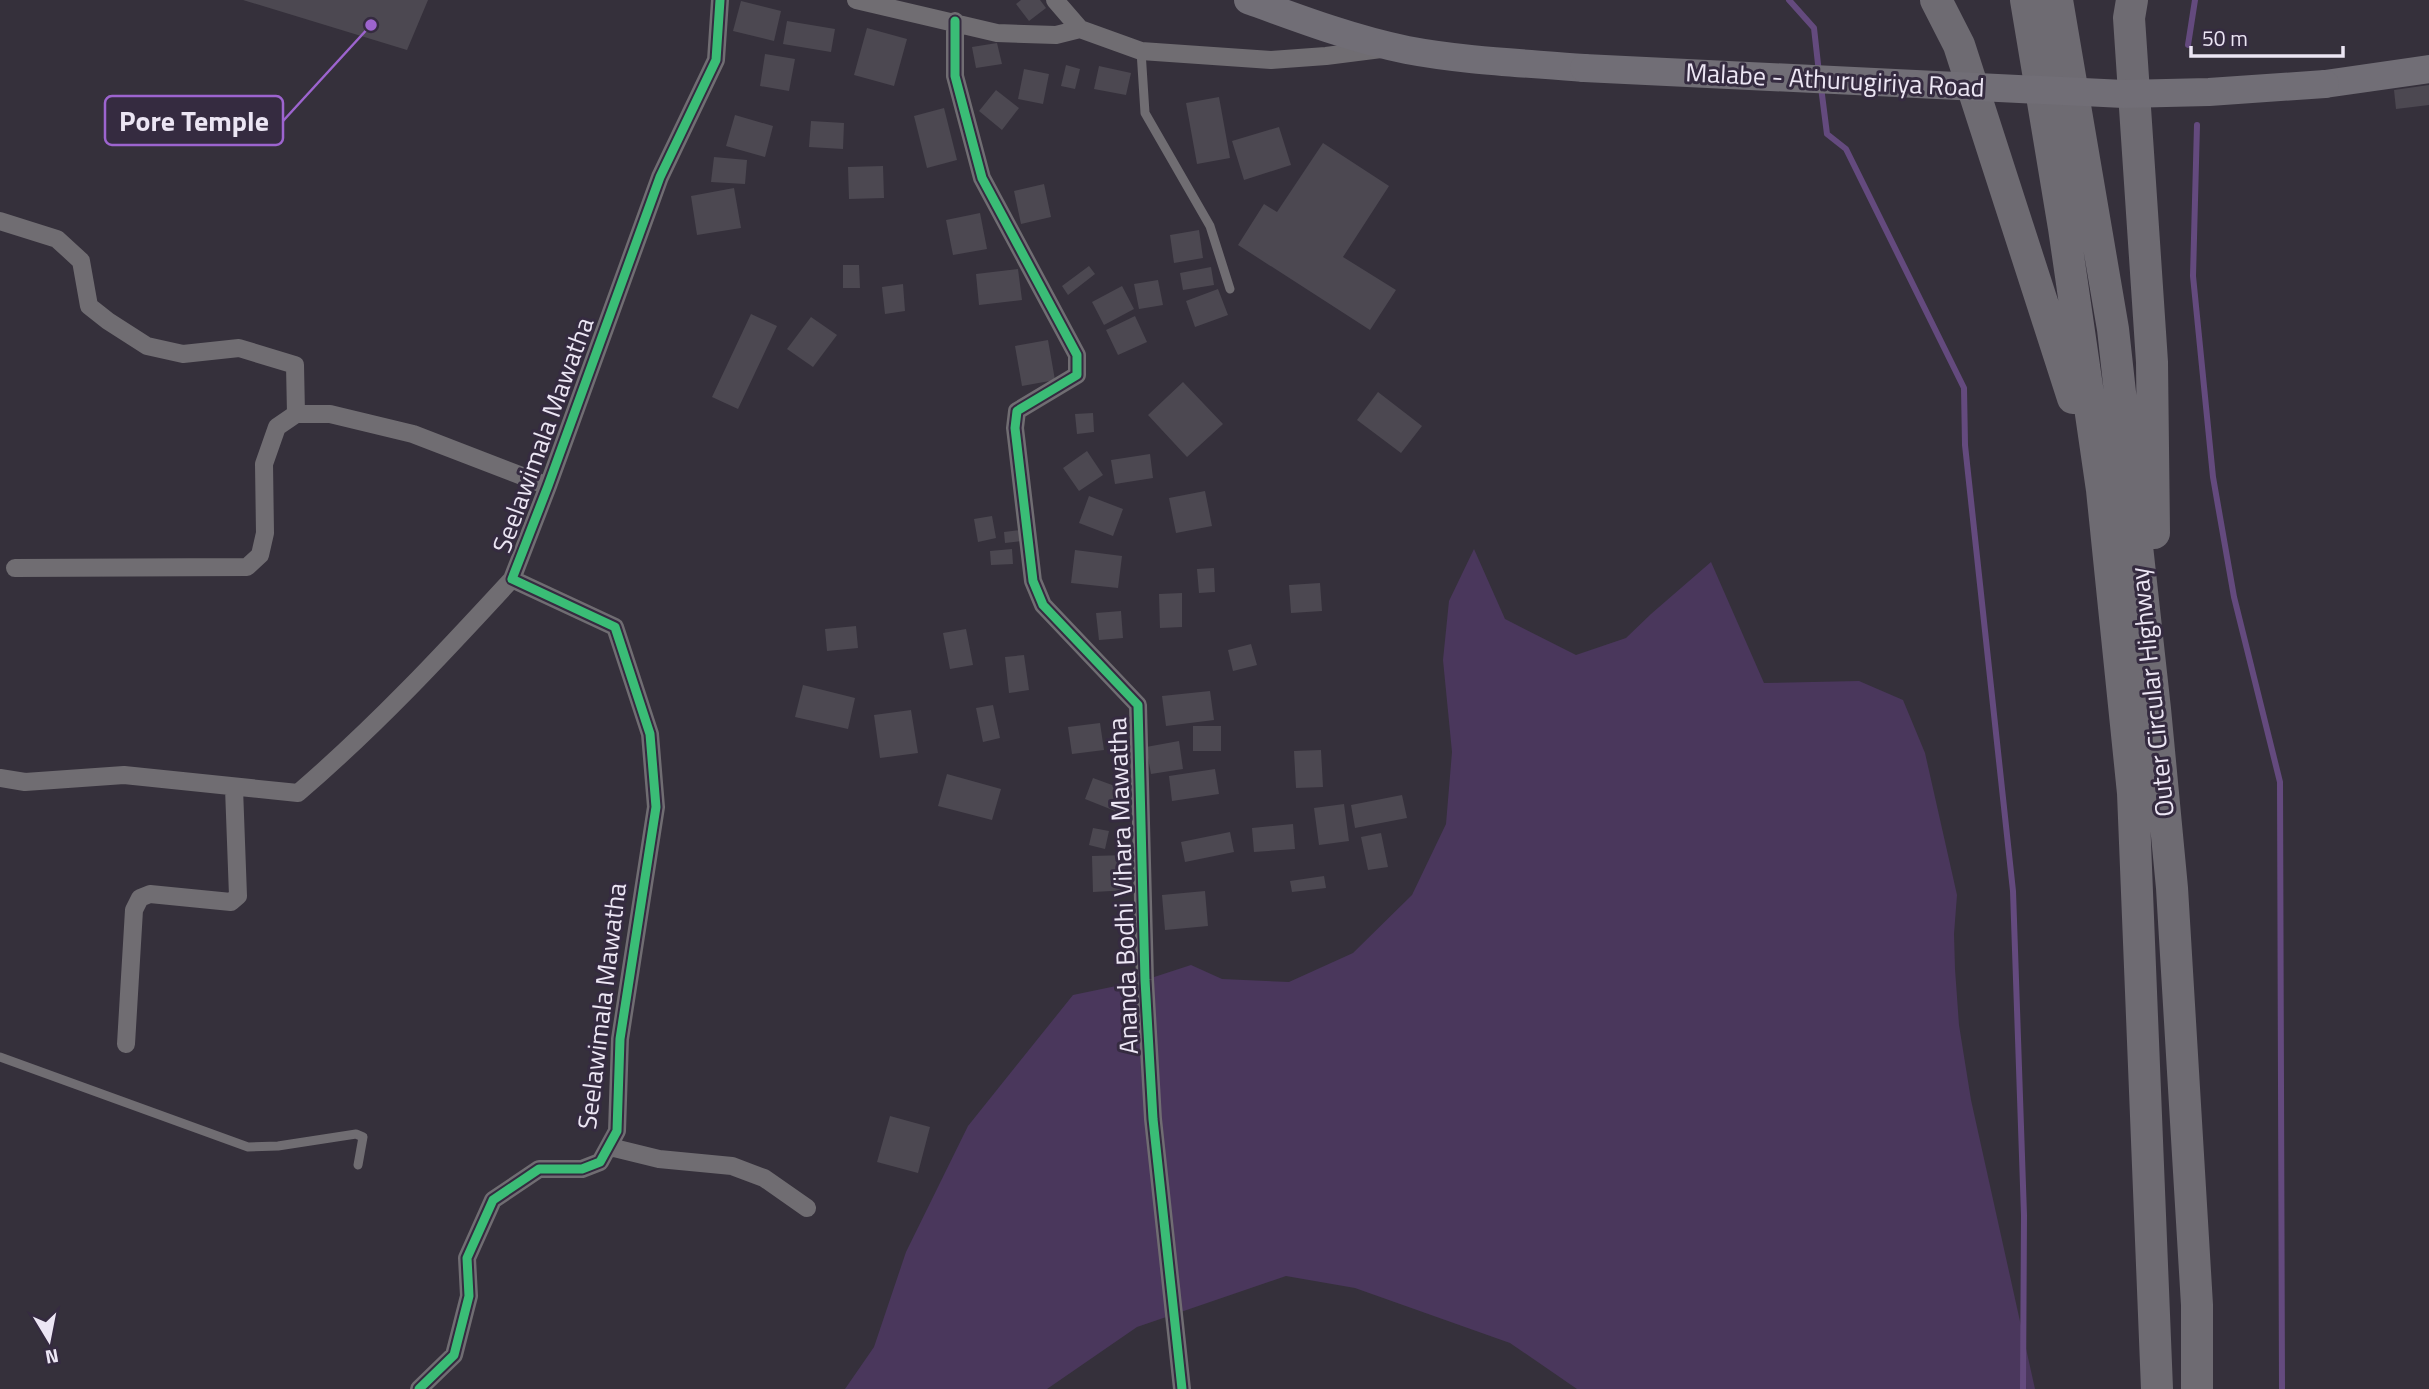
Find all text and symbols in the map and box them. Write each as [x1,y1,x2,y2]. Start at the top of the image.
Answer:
scale bar [2191,14,2343,58]
text: 50 m [2202,22,2248,54]
street label: Malabe - Athurugiriya Road [1684,52,1986,107]
callout: Pore Temple [105,96,283,145]
text: Pore Temple [119,99,269,142]
street label: Seelawimala Mawatha [482,312,603,558]
street label: Outer Circular Highway [2119,565,2184,819]
street label: Ananda Bodhi Vihara Mawatha [1097,717,1148,1055]
street label: Seelawimala Mawatha [567,880,636,1131]
north arrow [14,1305,84,1375]
text: N [43,1342,61,1373]

